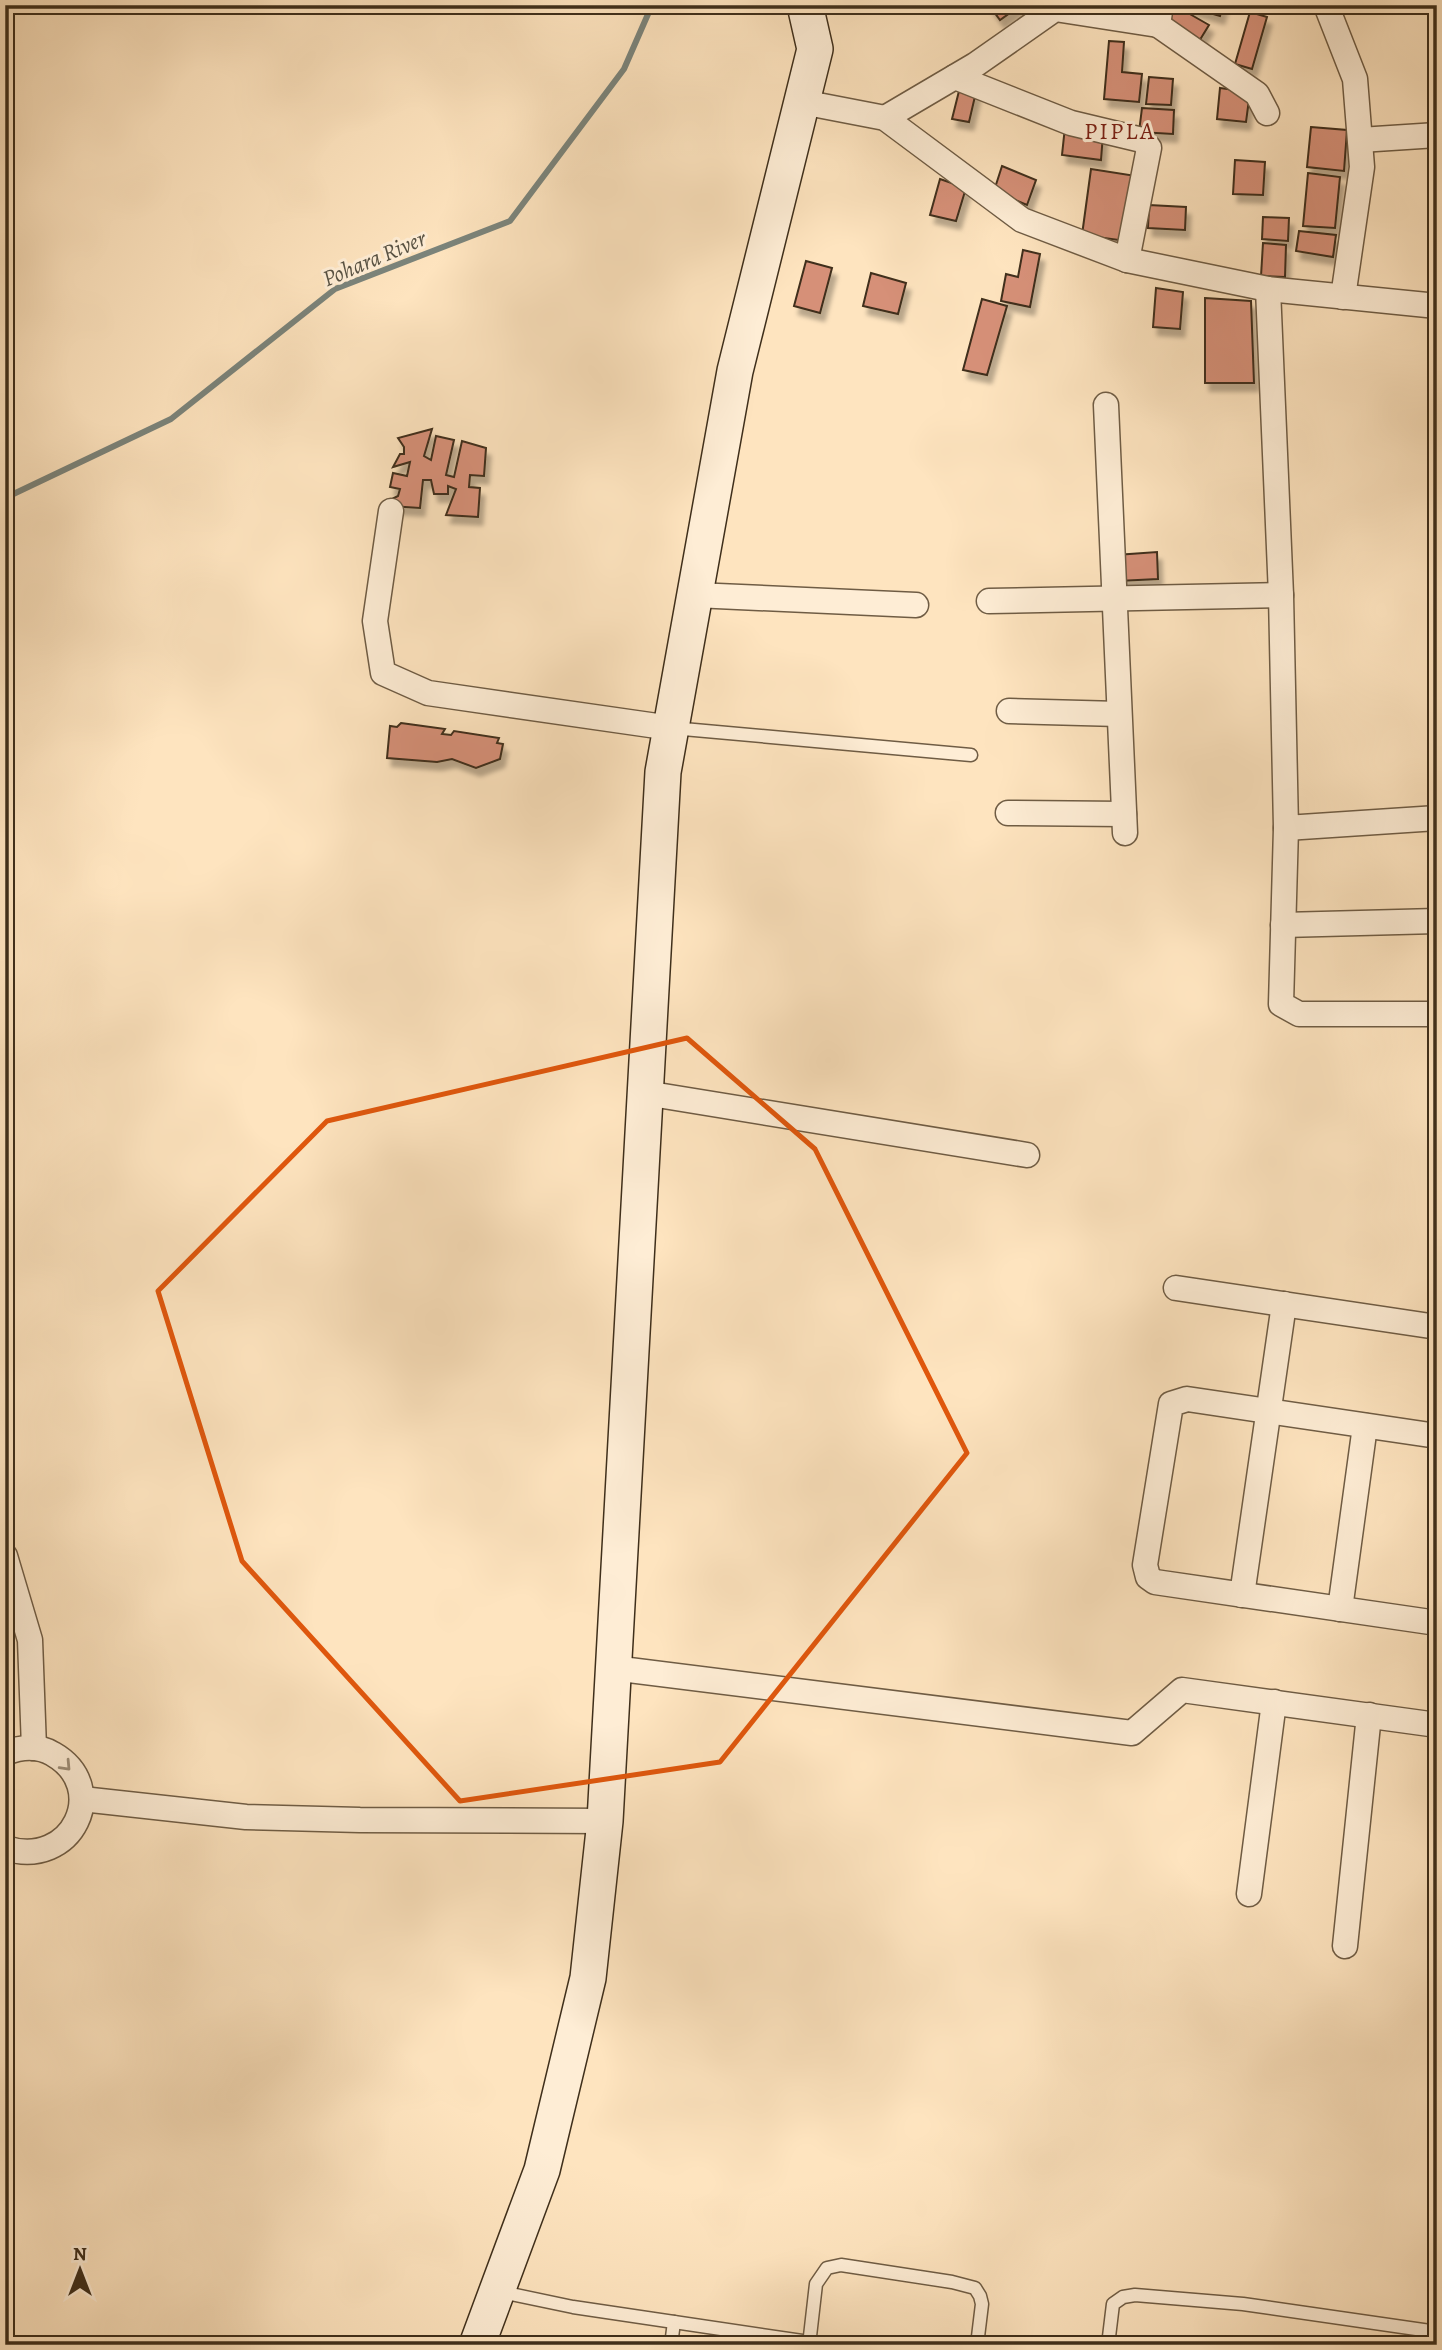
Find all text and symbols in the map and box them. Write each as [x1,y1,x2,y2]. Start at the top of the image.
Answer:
district label: PIPLA [1084,115,1156,147]
water label: Pohara River [318,222,432,294]
one-way arrow [58,1758,71,1771]
north arrow [46,2234,116,2304]
text: N [73,2241,87,2267]

